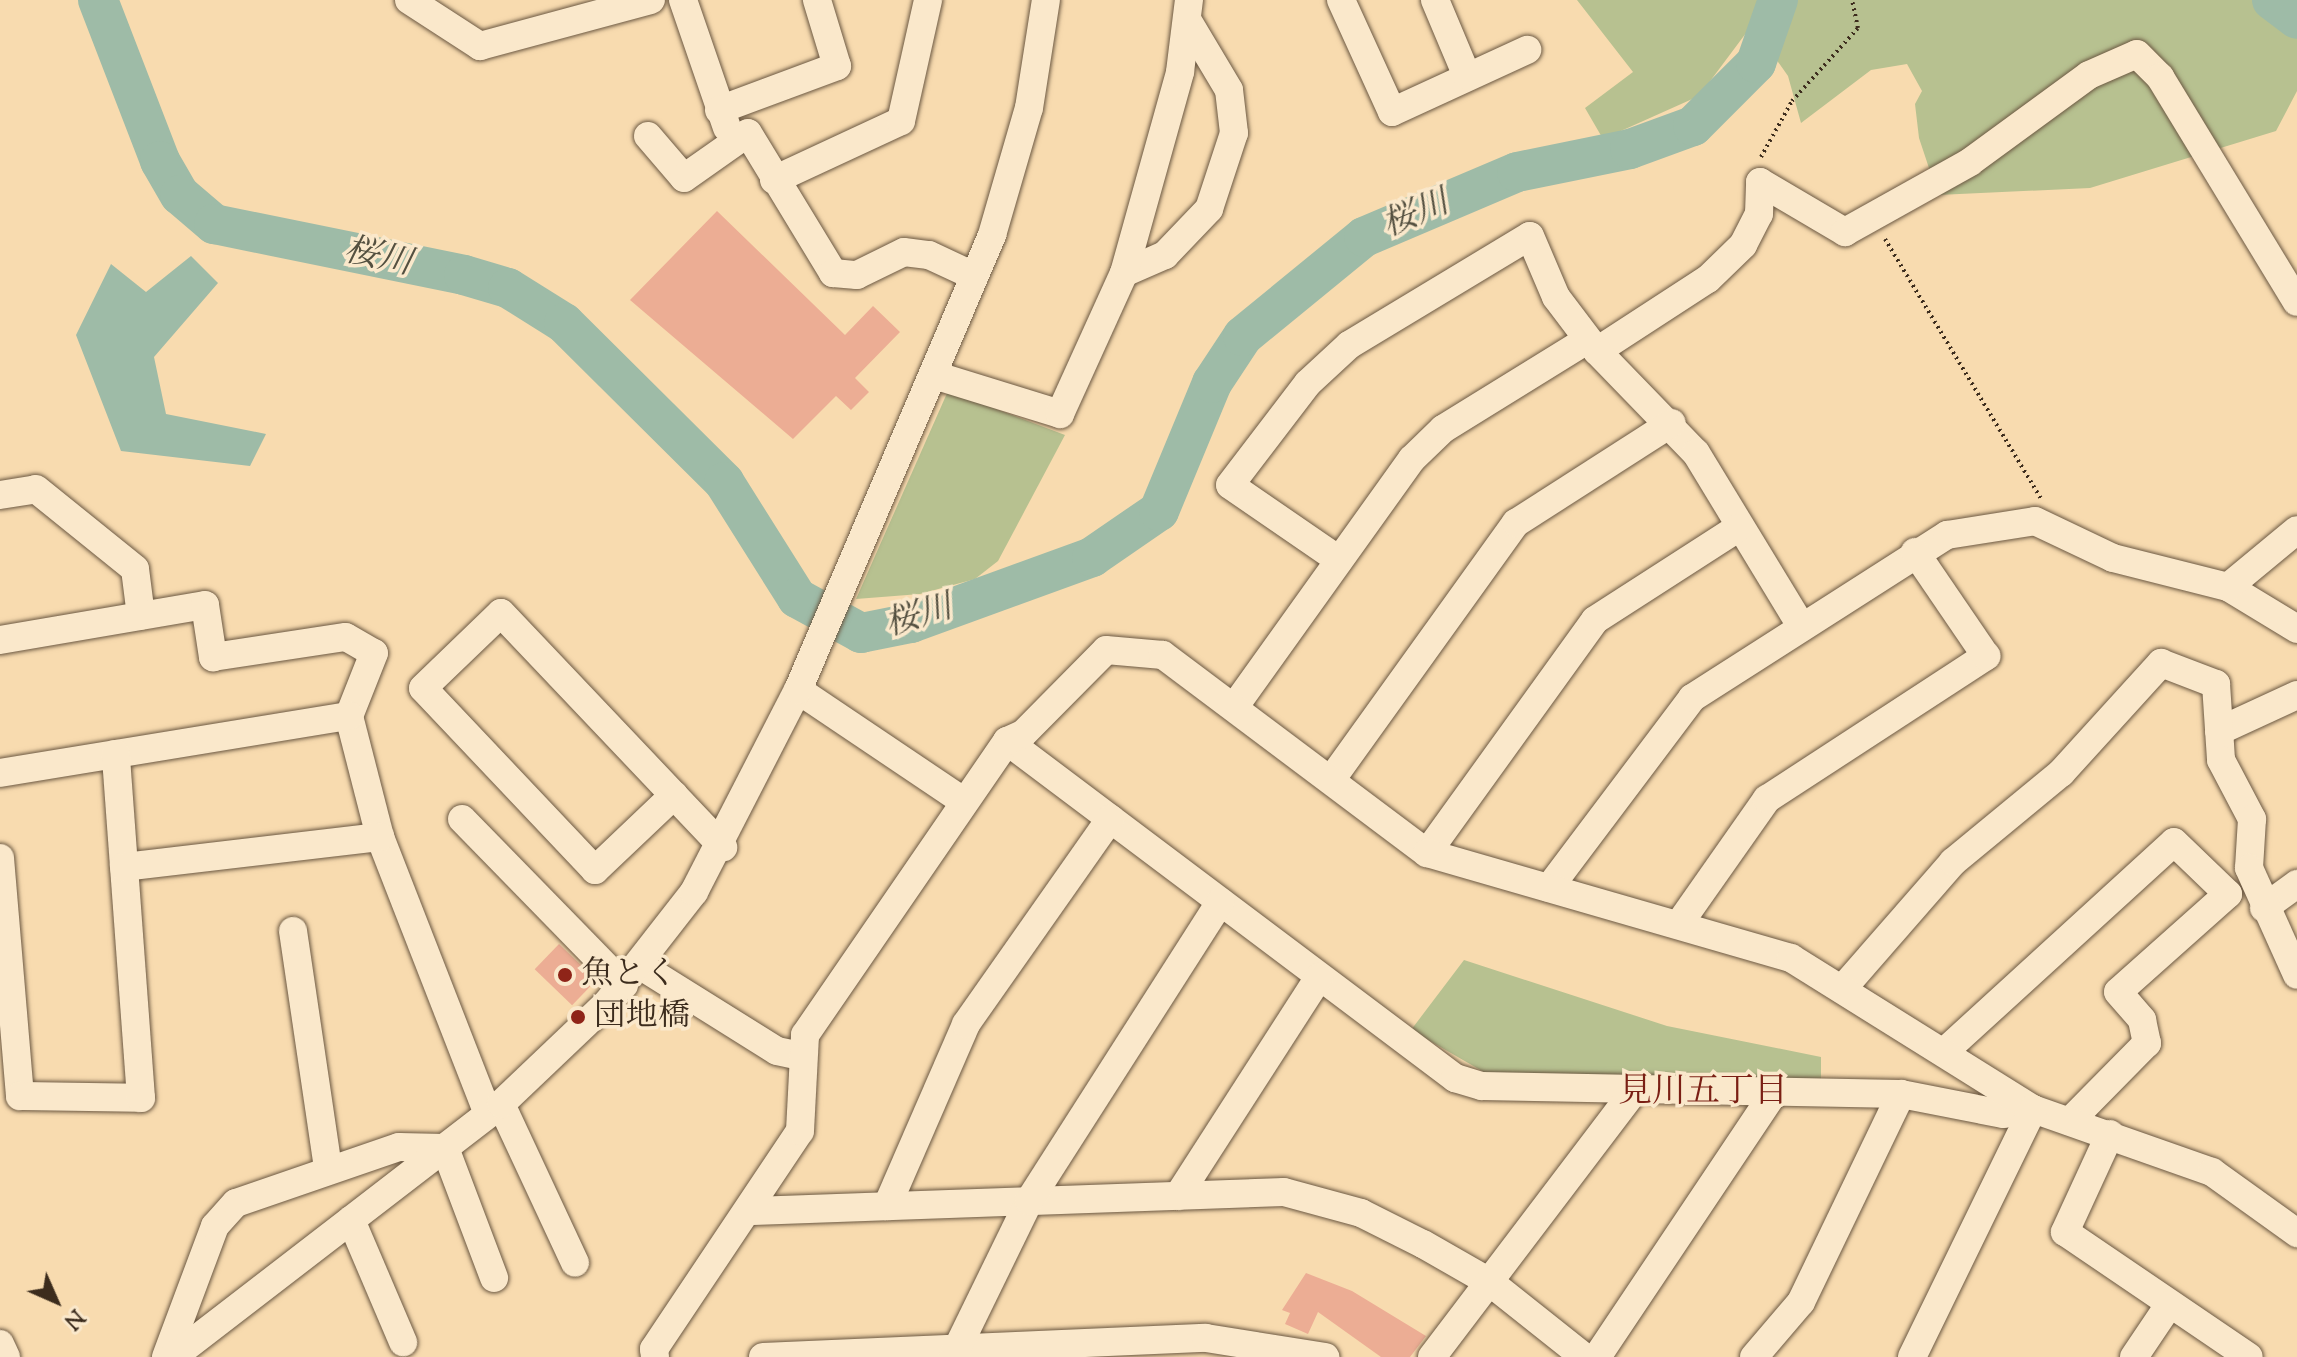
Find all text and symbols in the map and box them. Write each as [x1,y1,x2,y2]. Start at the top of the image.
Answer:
water label: 桜川 [1377,183,1455,247]
water label: 桜川 [341,231,415,285]
water label: 桜川 [881,588,957,646]
place label: 魚とく [581,956,677,994]
marker: 魚とく [556,966,574,984]
place label: 団地橋 [594,998,690,1036]
marker: 団地橋 [569,1008,587,1026]
district label: 見川五丁目 [1618,1073,1788,1113]
north arrow [16,1261,96,1341]
text: N [55,1300,90,1335]

